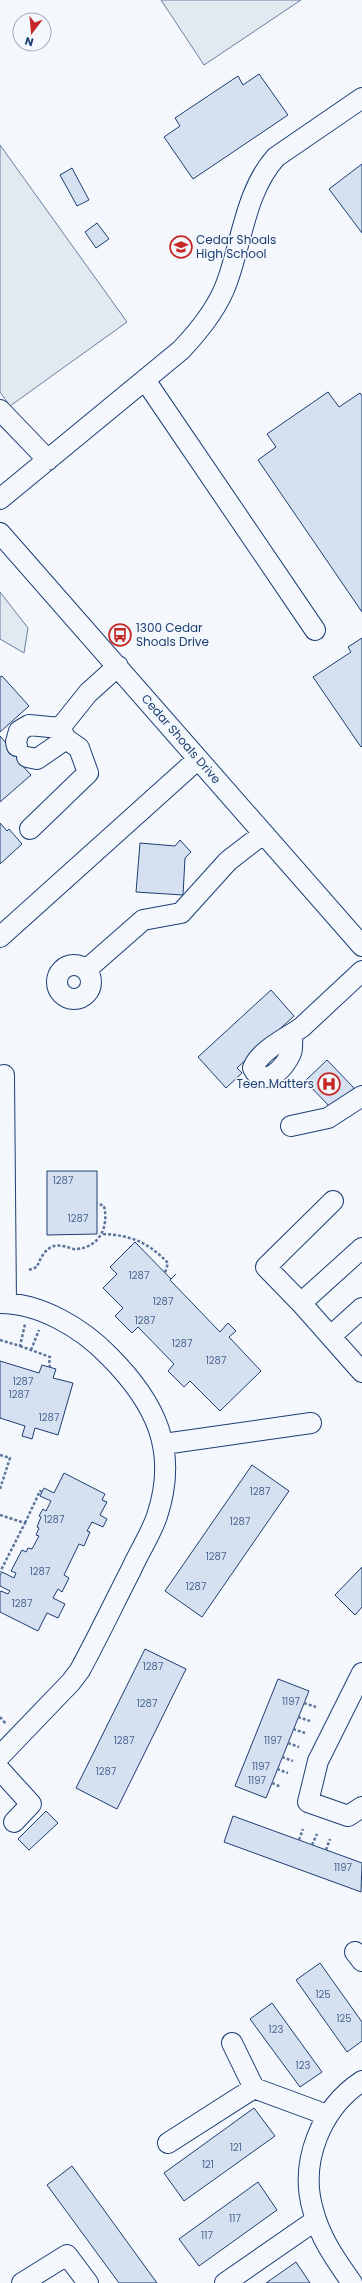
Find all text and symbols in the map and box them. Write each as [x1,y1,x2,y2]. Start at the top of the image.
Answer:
north arrow [12,12,52,52]
text: N [23,33,35,50]
place label: Cedar Shoals High School [196,231,276,262]
school or university icon: Cedar Shoals High School [168,234,194,260]
place label: 1300 Cedar Shoals Drive [136,619,209,650]
bus stop icon: 1300 Cedar Shoals Drive [107,622,133,648]
street label: Cedar Shoals Drive [138,690,225,787]
hospital icon: Teen Matters [316,1071,342,1097]
place label: Teen Matters [236,1075,314,1092]
house number: 1287 [53,1173,74,1188]
house number: 1287 [68,1211,89,1226]
house number: 1287 [129,1268,150,1283]
house number: 1287 [153,1294,174,1309]
house number: 1287 [135,1313,156,1328]
house number: 1287 [172,1336,193,1351]
house number: 1287 [206,1353,227,1368]
house number: 1287 [13,1374,34,1389]
house number: 1287 [9,1387,30,1402]
house number: 1287 [39,1410,60,1425]
house number: 1287 [250,1484,271,1499]
house number: 1287 [44,1512,65,1527]
house number: 1287 [230,1514,251,1529]
house number: 1287 [206,1549,227,1564]
house number: 1287 [30,1564,51,1579]
house number: 1287 [186,1579,207,1594]
house number: 1287 [12,1596,33,1611]
house number: 1287 [143,1659,164,1674]
house number: 1197 [282,1694,301,1709]
house number: 1287 [137,1696,158,1711]
house number: 1287 [114,1733,135,1748]
house number: 1197 [264,1733,283,1748]
house number: 1197 [252,1759,271,1774]
house number: 1287 [96,1764,117,1779]
house number: 1197 [248,1773,267,1788]
house number: 1197 [334,1860,353,1875]
house number: 125 [315,1987,331,2002]
house number: 125 [336,2011,352,2026]
house number: 123 [269,2022,284,2037]
house number: 123 [296,2058,311,2073]
house number: 121 [230,2140,242,2155]
house number: 121 [202,2157,214,2172]
house number: 117 [229,2211,241,2226]
house number: 117 [201,2228,213,2243]

